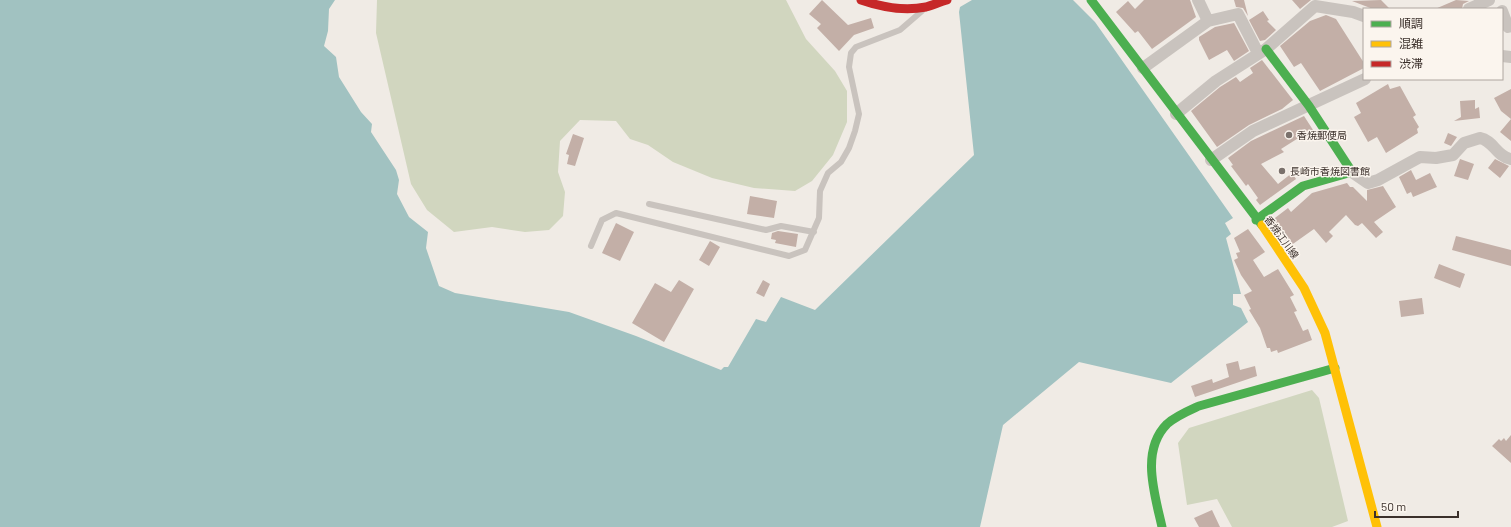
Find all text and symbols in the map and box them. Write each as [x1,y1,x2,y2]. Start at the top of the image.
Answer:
legend [1363,8,1503,80]
text: 順調 [1399,16,1423,30]
text: 混雑 [1399,36,1423,50]
text: 渋滞 [1399,56,1423,70]
place label: 香焼郵便局 [1297,129,1347,141]
marker: 香焼郵便局 [1284,130,1294,140]
place label: 長崎市香焼図書館 [1290,165,1370,177]
marker: 長崎市香焼図書館 [1277,166,1287,176]
street label: 香焼江川線 [1262,213,1302,261]
scale bar [1375,493,1458,519]
text: 50 m [1381,499,1406,513]

